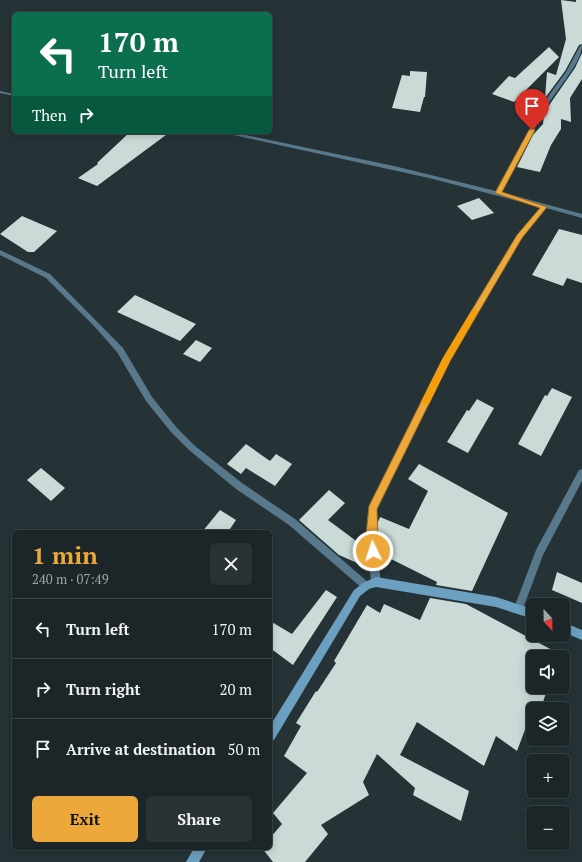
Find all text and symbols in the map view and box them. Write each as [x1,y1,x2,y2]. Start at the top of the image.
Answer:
text: 170 m [98,23,179,60]
icon: left [32,28,84,80]
text: Turn left [98,59,168,83]
pin [515,89,549,130]
icon: arrive [521,95,543,117]
icon: right [75,104,97,126]
text: Then [32,105,67,125]
position arrow [352,530,394,572]
text: 1 min [32,539,98,571]
button: close [210,543,252,585]
text: 240 m · 07:49 [32,570,109,588]
north arrow [526,598,570,642]
map controls [526,598,570,850]
icon: left [32,618,54,640]
text: Turn left [66,619,130,639]
text: 170 m [211,619,252,639]
button: sound [526,650,570,694]
icon: right [32,678,54,700]
text: Turn right [66,679,141,699]
text: 20 m [219,679,252,699]
button: layers [526,702,570,746]
icon: arrive [32,738,54,760]
text: Arrive at destination [66,739,216,759]
text: 50 m [228,739,260,759]
button: + [526,754,570,798]
button: Exit [32,796,138,842]
button: Share [146,796,252,842]
button: − [526,806,570,850]

